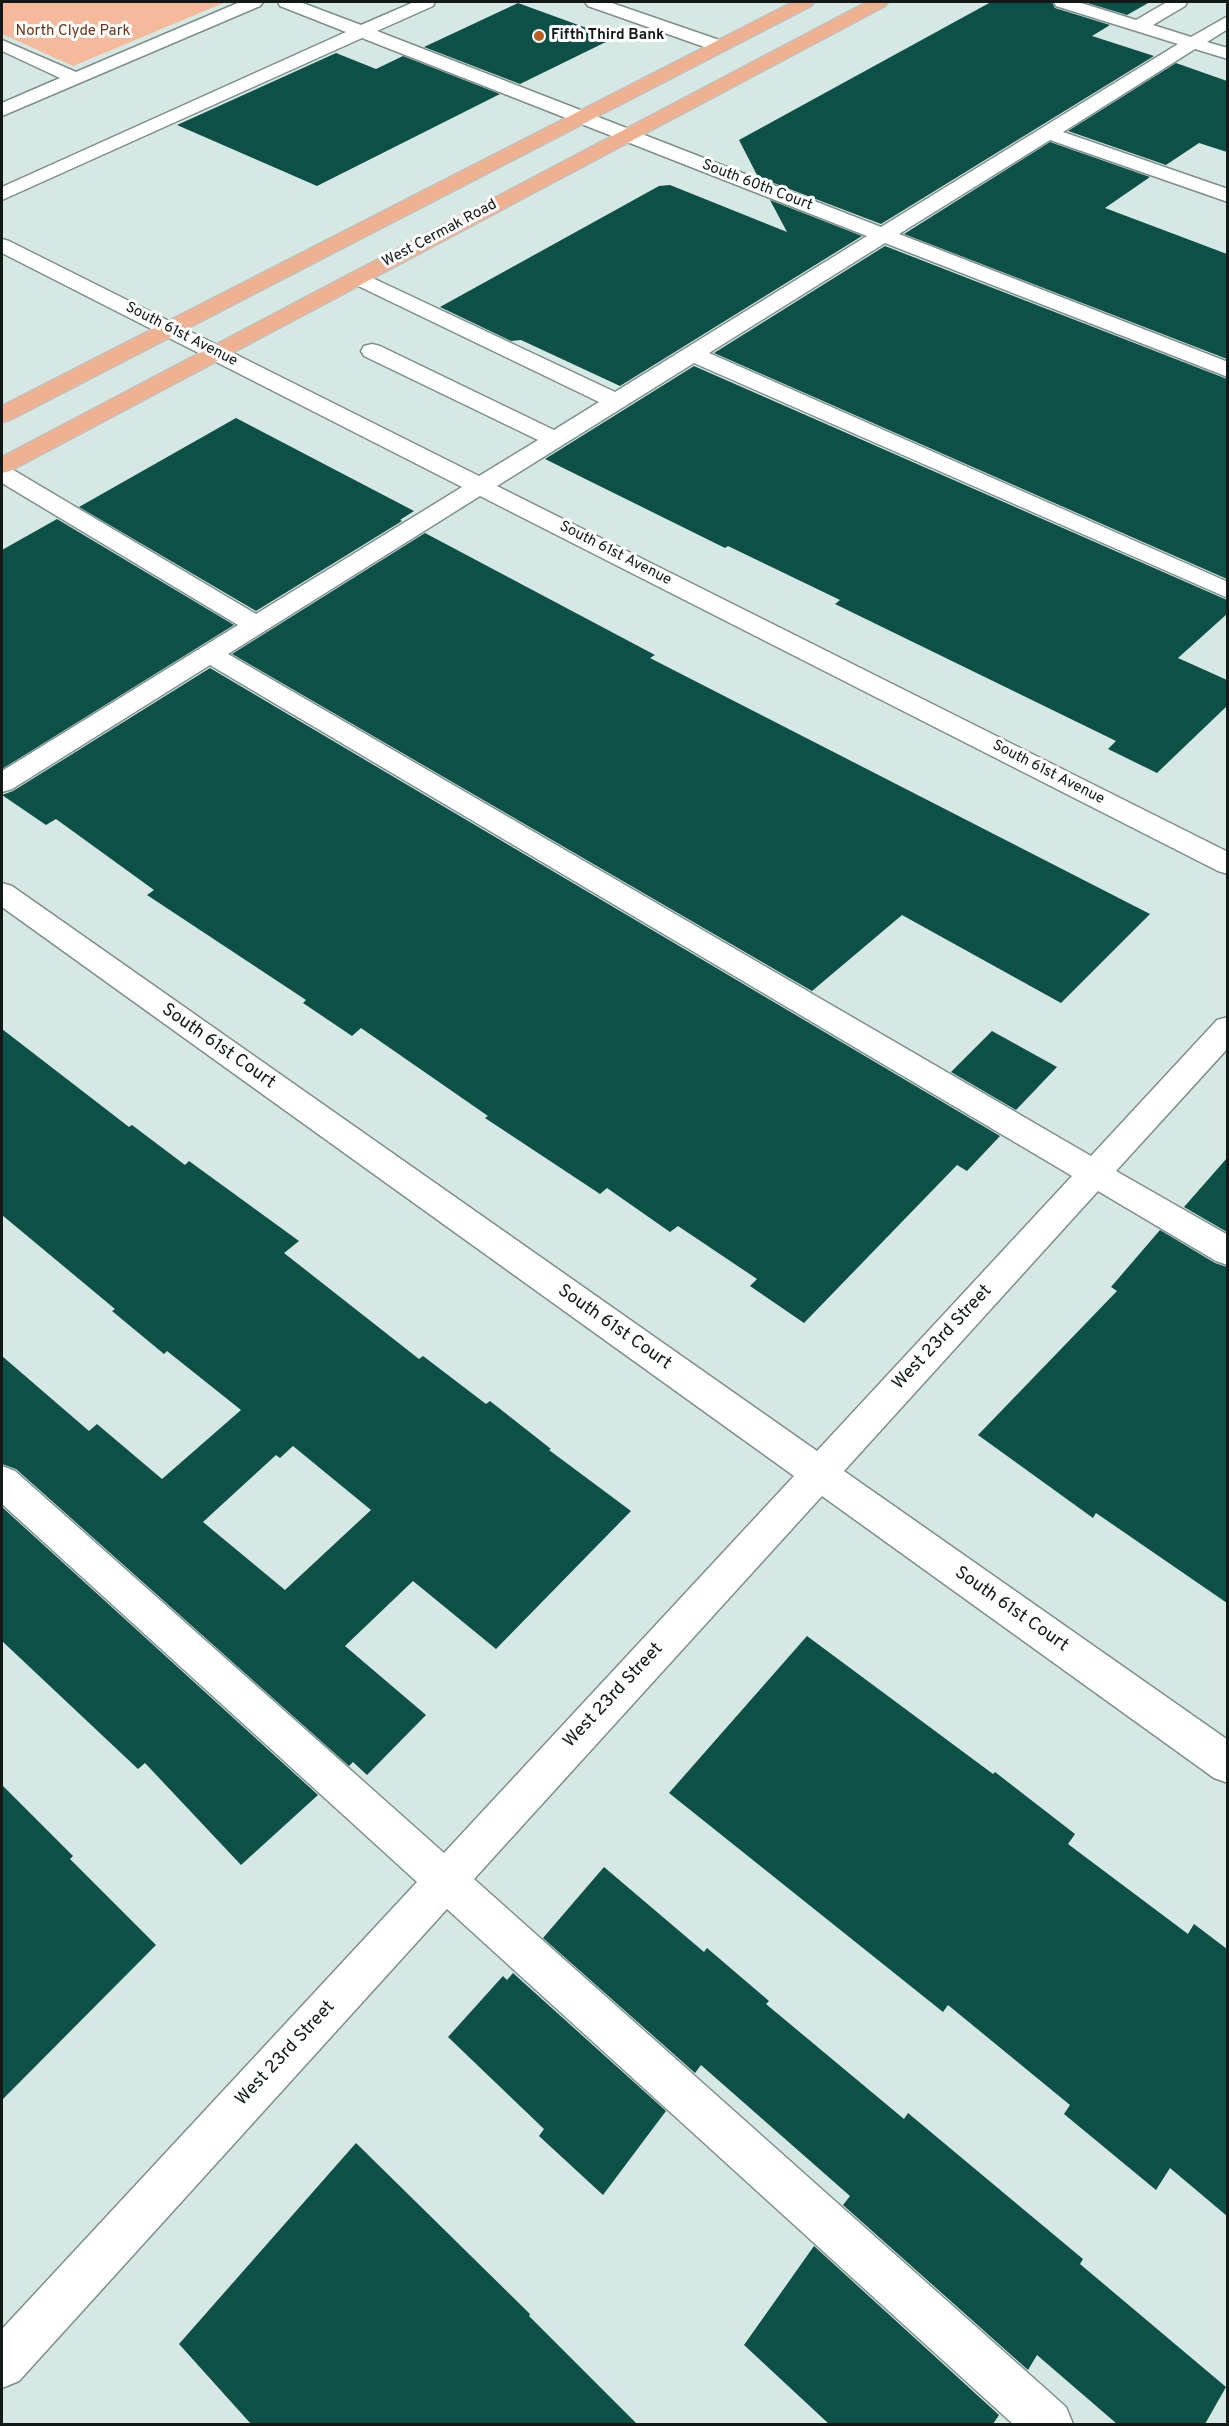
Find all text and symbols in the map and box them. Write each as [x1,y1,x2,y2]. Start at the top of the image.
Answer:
park label: North Clyde Park [16,23,130,41]
place label: Fifth Third Bank [551,27,664,45]
marker: Fifth Third Bank [532,29,546,43]
street label: South 60th Court [699,157,815,215]
street label: West Cermak Road [380,196,500,272]
street label: South 61st Avenue [122,299,240,371]
street label: South 61st Avenue [556,518,674,590]
street label: South 61st Avenue [989,737,1107,809]
street label: South 61st Court [157,1000,279,1094]
street label: South 61st Court [553,1281,675,1375]
street label: West 23rd Street [889,1281,997,1395]
street label: South 61st Court [950,1563,1072,1657]
street label: West 23rd Street [560,1639,668,1753]
street label: West 23rd Street [232,1997,340,2111]

